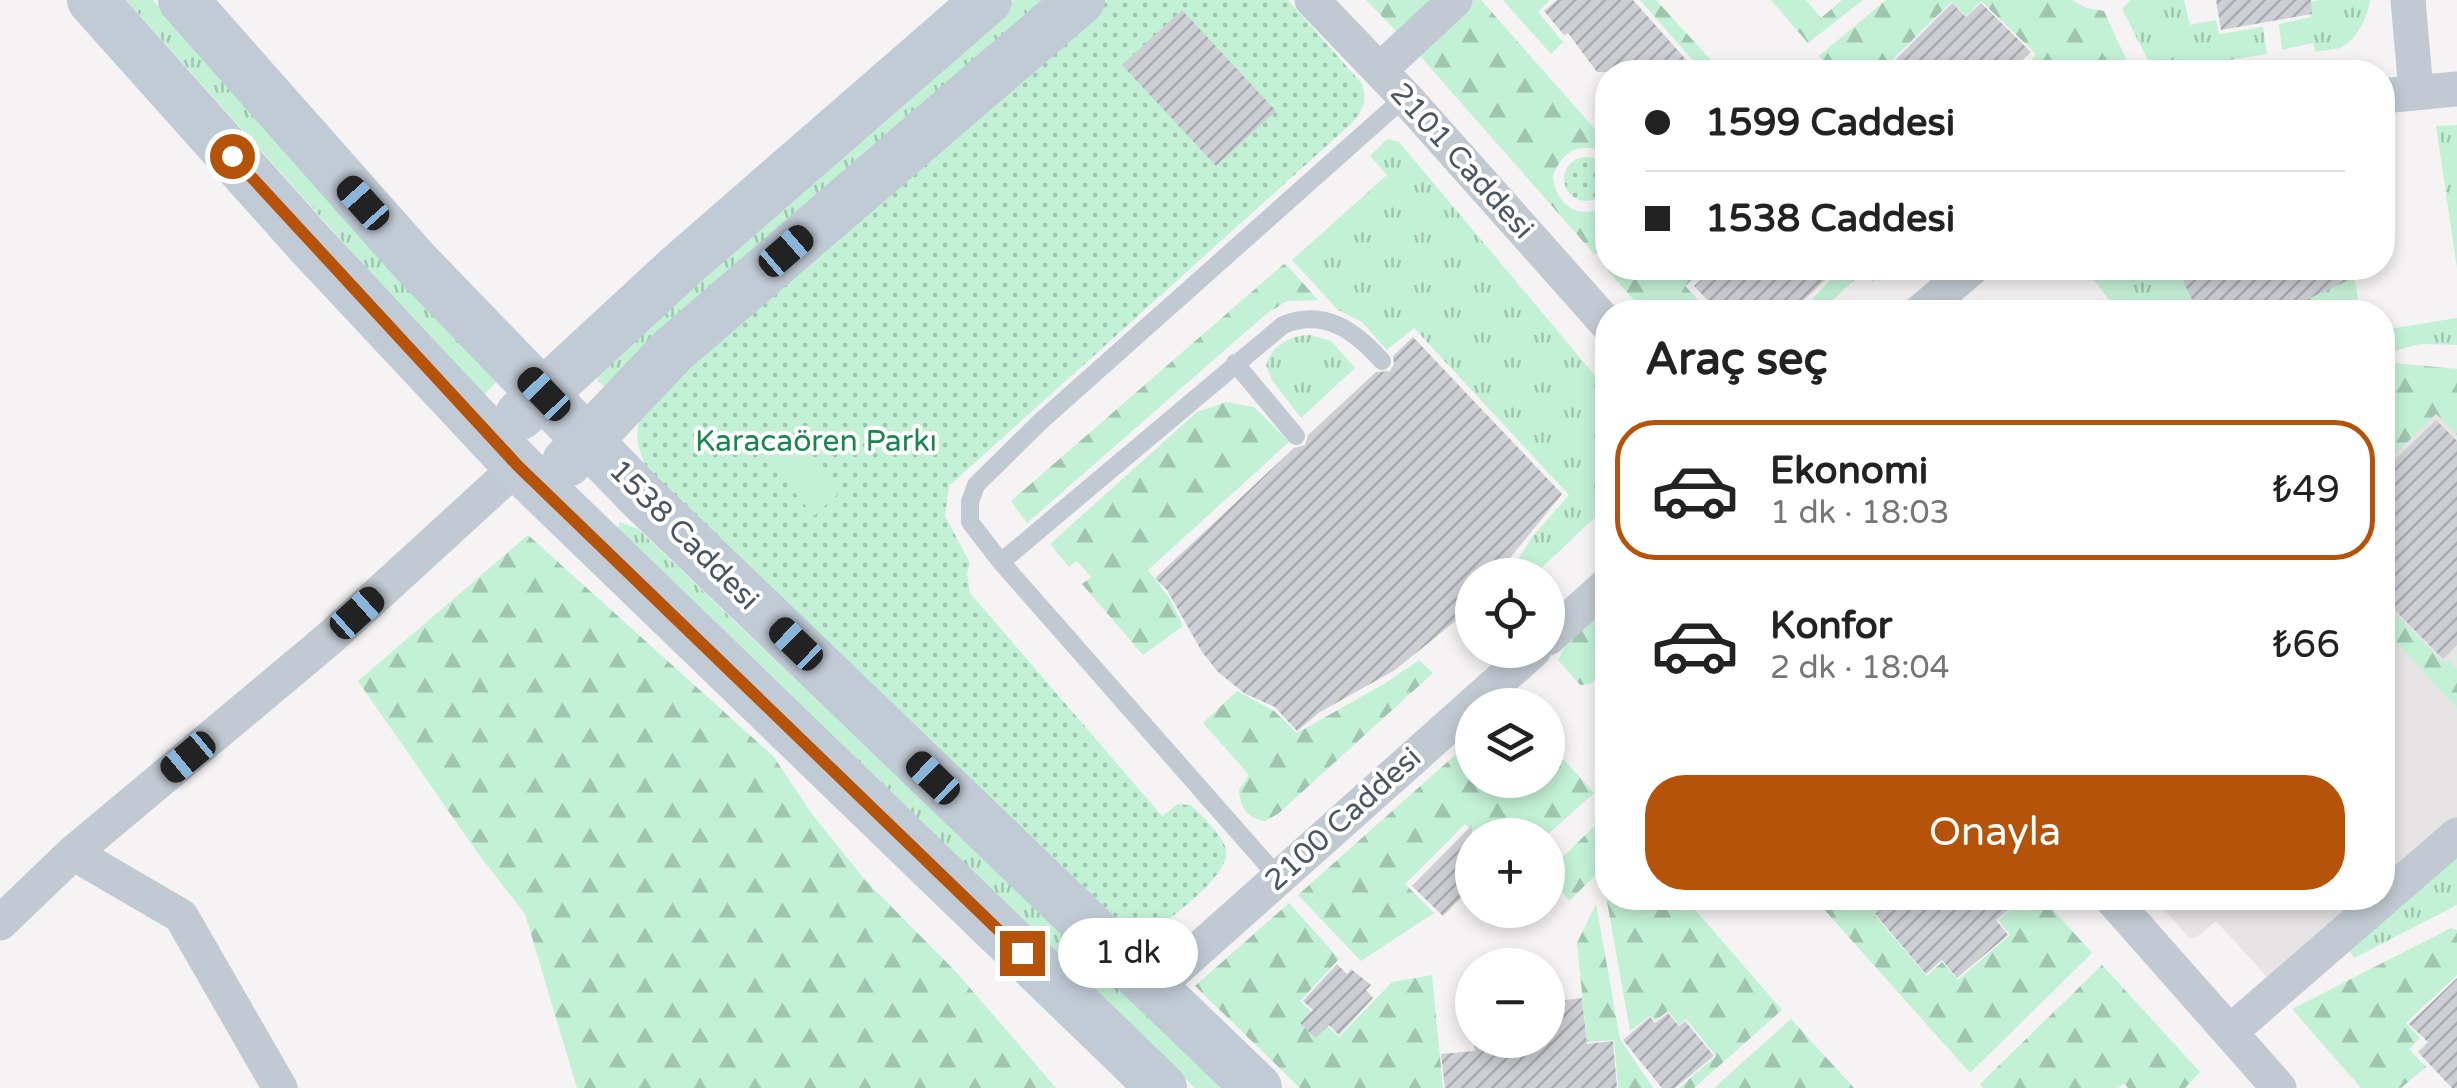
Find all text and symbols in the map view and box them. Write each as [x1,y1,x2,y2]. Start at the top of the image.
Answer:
street label: 2101 Caddesi [1382,75,1542,247]
text: 1599 Caddesi [1705,100,1955,146]
route start [210,134,255,179]
car [332,171,394,235]
text: 1538 Caddesi [1705,196,1955,242]
car [754,220,818,282]
text: Araç seç [1645,333,1828,387]
car [512,362,576,426]
park label: Karacaören Parkı [695,423,937,460]
icon: car [1650,445,1740,535]
text: Ekonomi [1770,448,1928,494]
street label: 1538 Caddesi [601,452,767,618]
text: ₺49 [2272,467,2340,513]
text: 1 dk · 18:03 [1770,494,1950,532]
map controls [1455,558,1565,1058]
button: locate [1455,558,1565,668]
car [325,582,389,644]
icon: car [1650,600,1740,690]
text: Konfor [1770,603,1892,649]
car [764,612,828,676]
text: ₺66 [2272,622,2340,668]
text: 2 dk · 18:04 [1770,649,1950,687]
button: layers [1455,688,1565,798]
car [155,726,221,788]
street label: 2100 Caddesi [1257,739,1429,899]
car [901,746,965,810]
button: Onayla [1645,775,2345,890]
button: + [1455,818,1565,928]
callout: 1 dk [1057,918,1197,988]
route end [1000,931,1045,976]
text: 1 dk [1095,934,1161,972]
button: − [1455,948,1565,1058]

